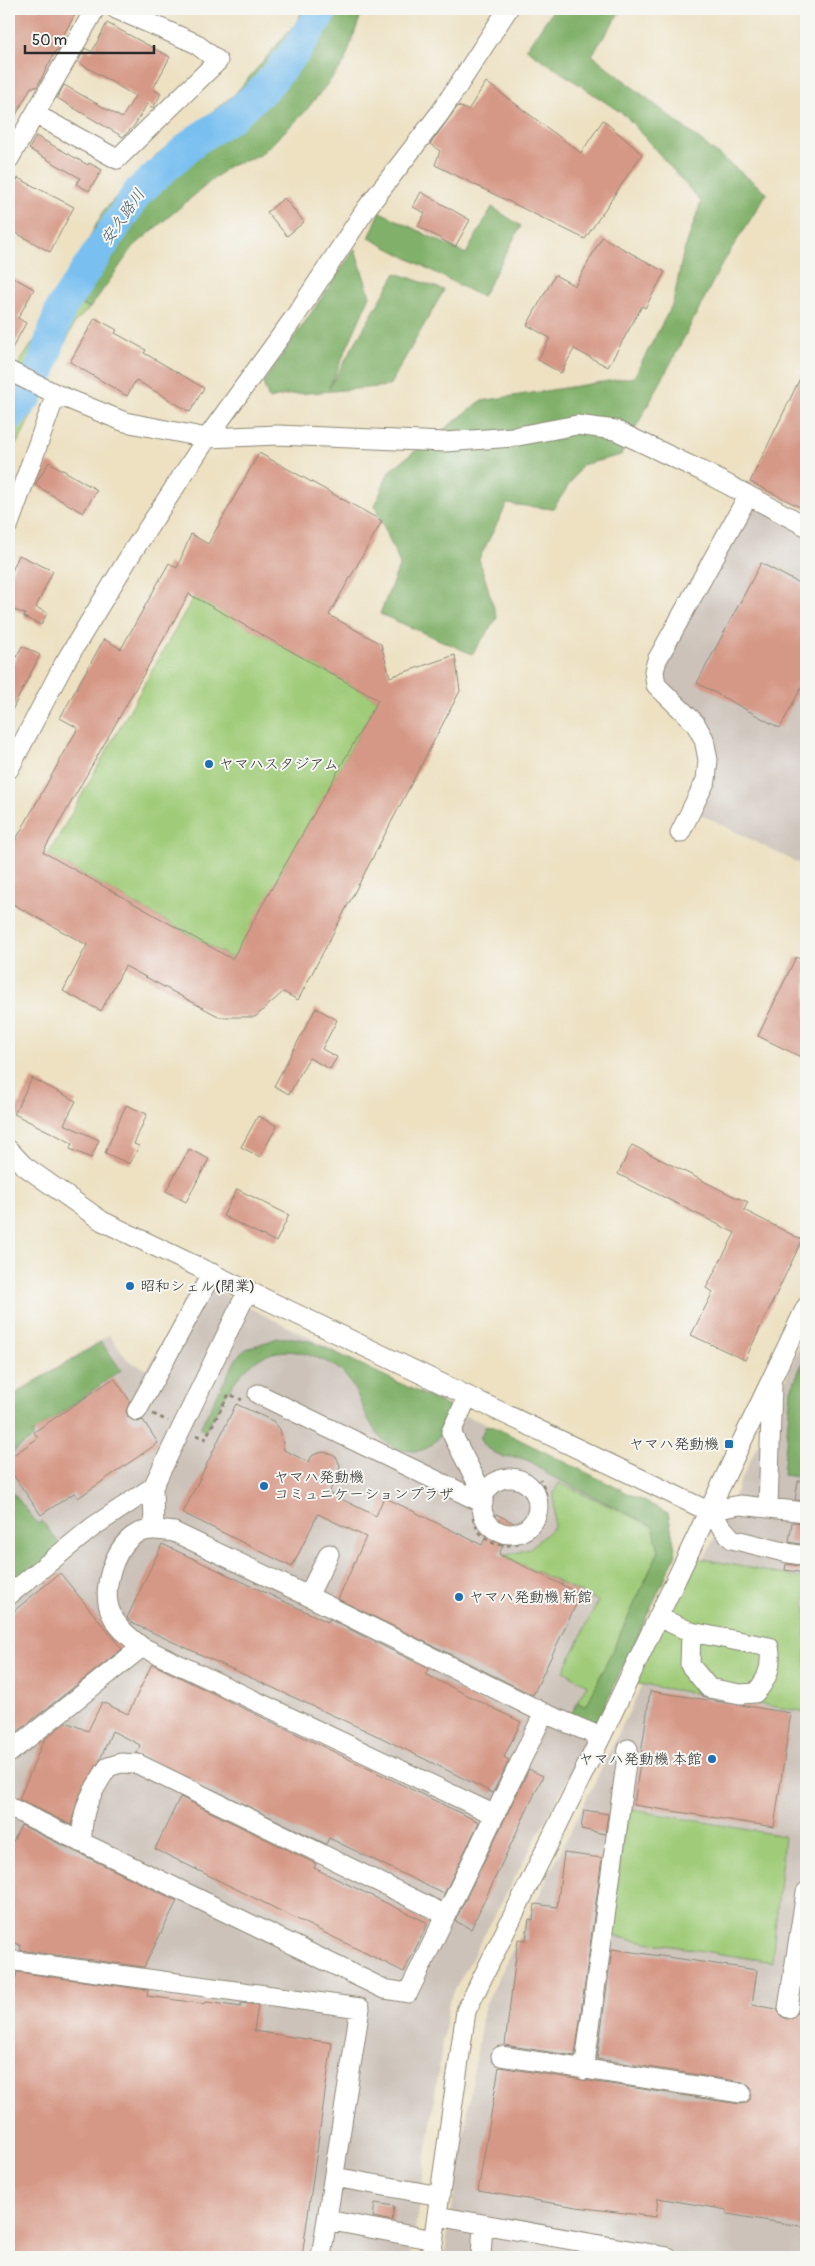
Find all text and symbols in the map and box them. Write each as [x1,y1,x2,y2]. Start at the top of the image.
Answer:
scale bar [25,22,154,54]
text: 50 m [32,31,67,50]
water label: 安久路川 [96,185,150,249]
place label: ヤマハスタジアム [219,755,339,774]
marker: ヤマハスタジアム [203,758,215,770]
place label: 昭和シェル(閉業) [140,1277,255,1296]
marker: 昭和シェル(閉業) [124,1280,136,1292]
place label: ヤマハ発動機 [629,1435,719,1454]
marker: ヤマハ発動機 [723,1438,735,1450]
place label: ヤマハ発動機 コミュニケーションプラザ [274,1468,454,1504]
marker: ヤマハ発動機 コミュニケーションプラザ [258,1480,270,1492]
place label: ヤマハ発動機 新館 [469,1588,592,1607]
marker: ヤマハ発動機 新館 [453,1591,465,1603]
place label: ヤマハ発動機 本館 [579,1750,702,1769]
marker: ヤマハ発動機 本館 [706,1753,718,1765]

